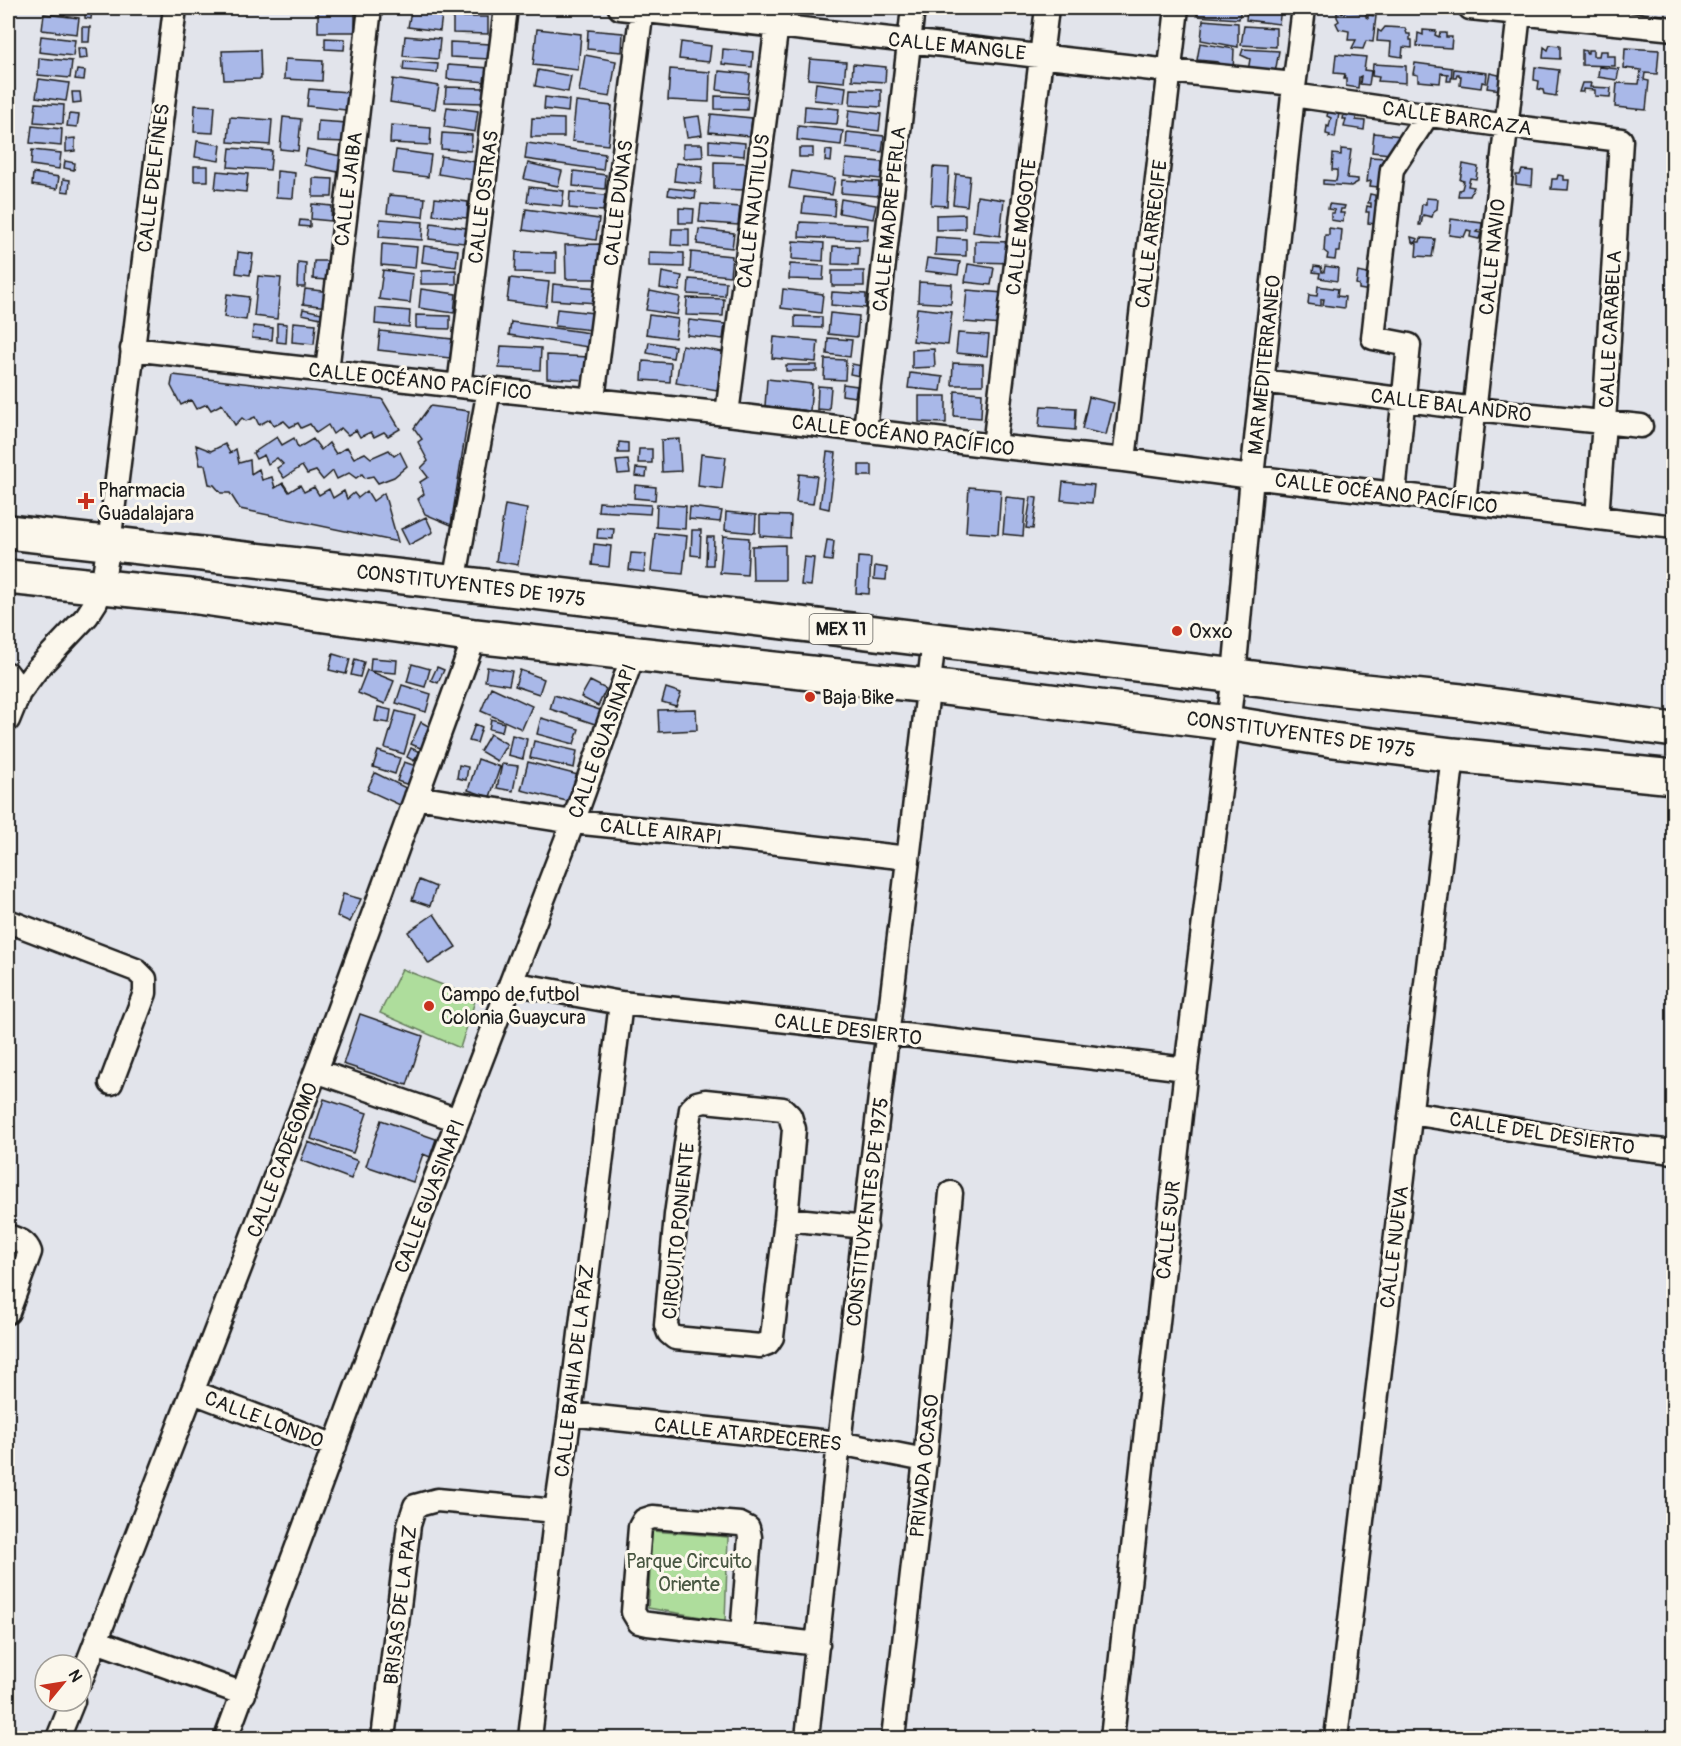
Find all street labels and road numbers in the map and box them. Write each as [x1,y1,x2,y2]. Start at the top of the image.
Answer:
street label: CALLE MANGLE [887,27,1027,66]
street label: CALLE BARCAZA [1381,96,1533,141]
street label: CALLE DELFINES [132,102,175,254]
street label: CALLE MADRE PERLA [867,125,912,313]
street label: CALLE OSTRAS [463,129,504,265]
street label: CALLE JAIBA [329,130,368,248]
street label: CALLE NAUTILUS [732,132,775,290]
street label: CALLE DUNAS [598,139,639,267]
street label: CALLE MOGOTE [1001,157,1042,297]
street label: CALLE ARRECIFE [1130,158,1173,310]
street label: CALLE NAVIO [1474,198,1511,316]
street label: CALLE CARABELA [1594,250,1627,409]
street label: MAR MEDITERRANEO [1243,274,1286,456]
street label: CALLE OCÉANO PACÍFICO [307,357,533,406]
street label: CALLE BALANDRO [1369,383,1533,428]
street label: CALLE OCÉANO PACÍFICO [790,409,1016,462]
street label: CALLE OCÉANO PACÍFICO [1273,467,1499,520]
street label: CONSTITUYENTES DE 1975 [355,559,587,612]
road number: MEX 11 [810,614,872,644]
street label: CALLE GUASINAPI [563,661,642,822]
street label: CONSTITUYENTES DE 1975 [1185,706,1417,763]
street label: CALLE AIRAPI [599,813,723,850]
street label: CALLE DESIERTO [773,1008,923,1051]
street label: CALLE CADEGOMO [241,1079,324,1241]
street label: CONSTITUYENTES DE 1975 [841,1096,894,1328]
street label: CALLE DEL DESIERTO [1448,1107,1636,1160]
street label: CALLE GUASINAPI [389,1116,470,1277]
street label: CIRCUITO PONIENTE [657,1141,700,1321]
street label: CALLE SUR [1151,1179,1186,1281]
street label: CALLE NUEVA [1375,1184,1414,1310]
street label: CALLE BAHIA DE LA PAZ [549,1263,600,1479]
street label: CALLE LONDO [201,1385,327,1454]
street label: PRIVADA OCASO [905,1393,944,1539]
street label: CALLE ATARDECERES [653,1412,843,1457]
street label: BRISAS DE LA PAZ [378,1524,423,1686]

